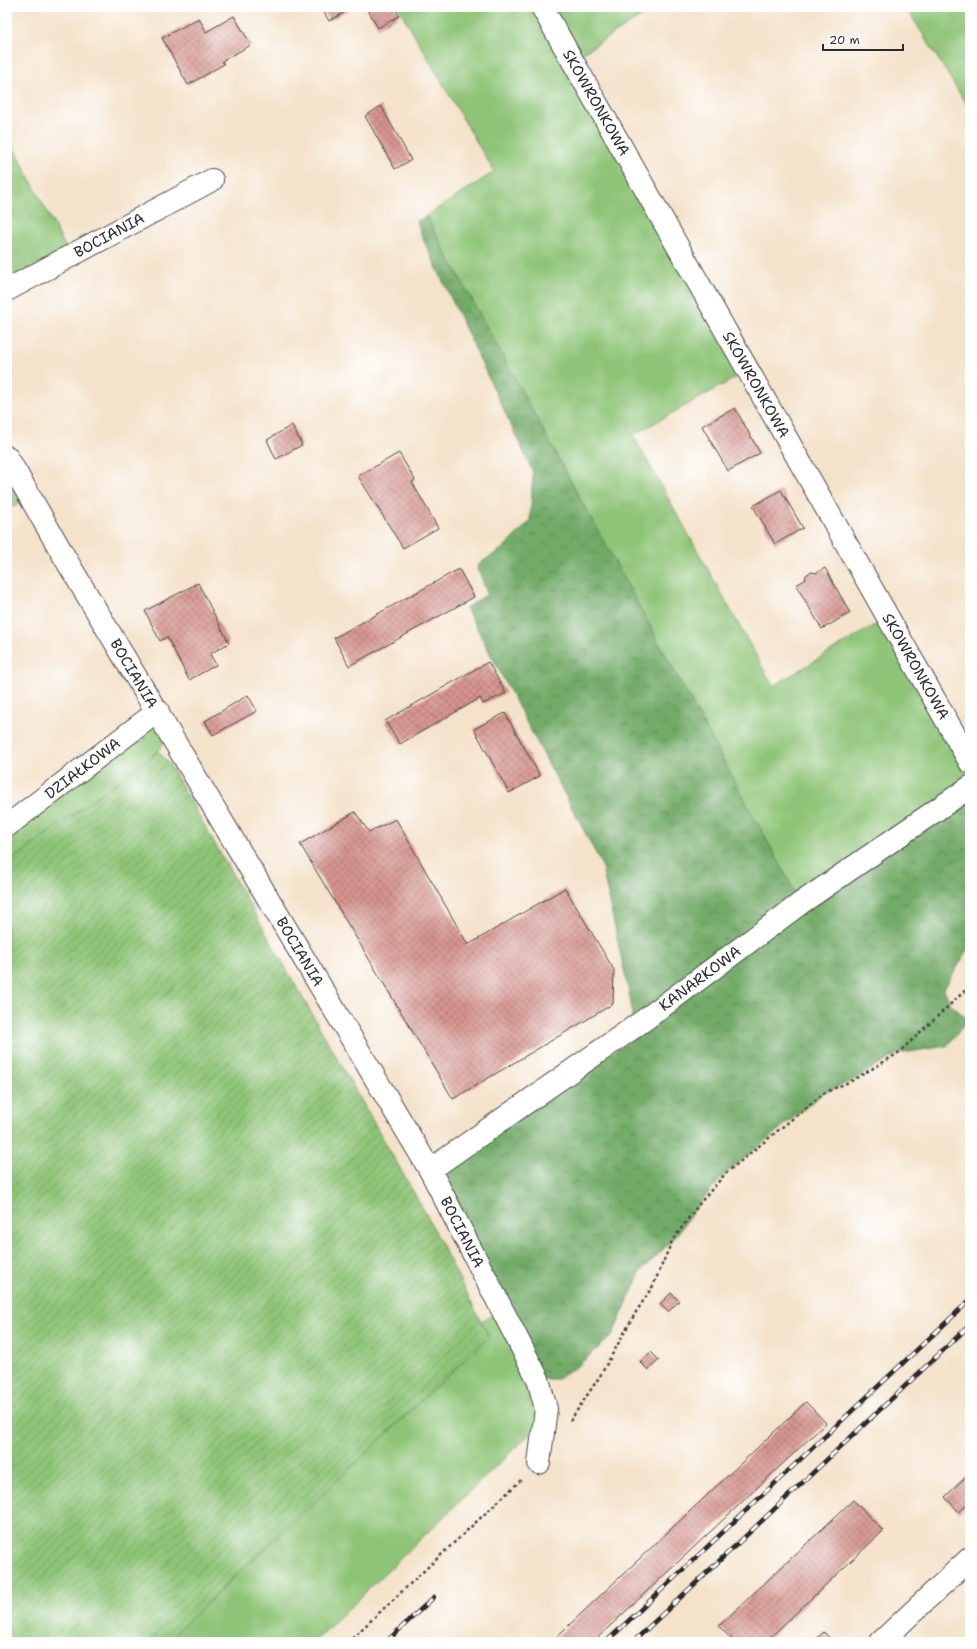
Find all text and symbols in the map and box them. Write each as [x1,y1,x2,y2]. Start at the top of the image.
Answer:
scale bar [823,26,903,52]
text: 20 m [829,32,860,48]
street label: SKOWRONKOWA [558,46,634,160]
street label: BOCIANIA [70,208,148,262]
street label: SKOWRONKOWA [718,328,794,441]
street label: SKOWRONKOWA [878,610,954,723]
street label: BOCIANIA [105,635,162,712]
street label: DZIAŁKOWA [41,733,125,804]
street label: BOCIANIA [271,913,328,990]
street label: KANARKOWA [655,941,745,1016]
street label: BOCIANIA [435,1193,489,1271]

